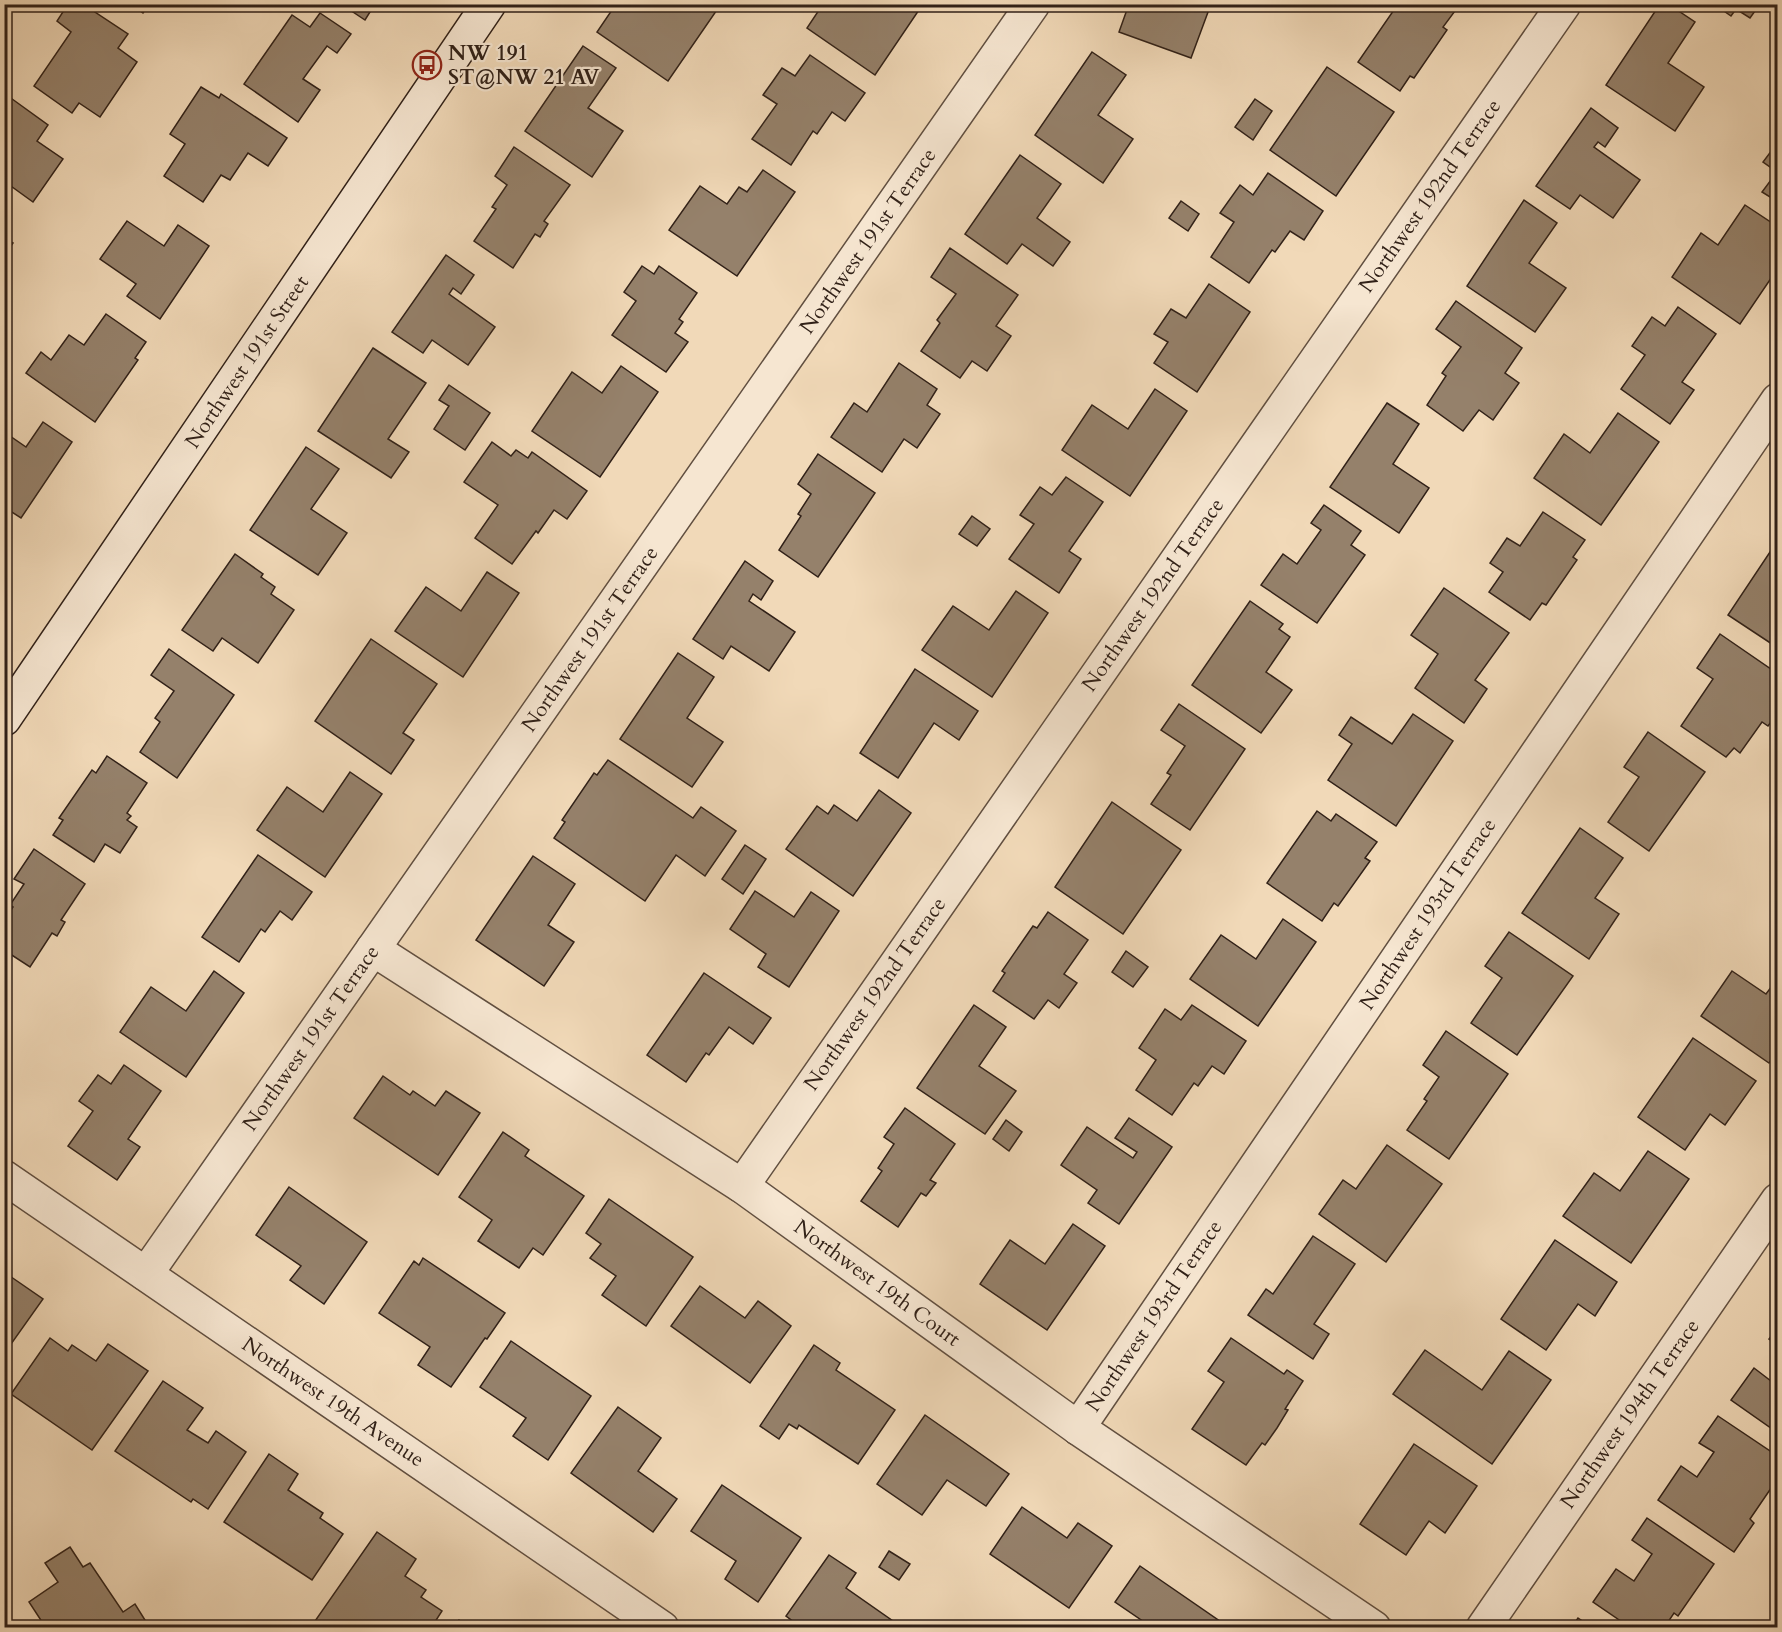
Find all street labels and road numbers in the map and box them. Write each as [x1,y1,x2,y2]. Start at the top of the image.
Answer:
street label: Northwest 192nd Terrace [1352,93,1508,299]
street label: Northwest 191st Terrace [793,142,943,340]
street label: Northwest 191st Street [178,270,316,454]
street label: Northwest 192nd Terrace [1075,492,1231,698]
street label: Northwest 191st Terrace [515,540,665,738]
street label: Northwest 193rd Terrace [1353,812,1503,1016]
street label: Northwest 192nd Terrace [797,891,953,1097]
street label: Northwest 191st Terrace [236,939,386,1137]
street label: Northwest 19th Court [788,1213,966,1354]
street label: Northwest 193rd Terrace [1079,1214,1229,1418]
street label: Northwest 194th Terrace [1554,1313,1706,1515]
street label: Northwest 19th Avenue [236,1330,430,1474]

